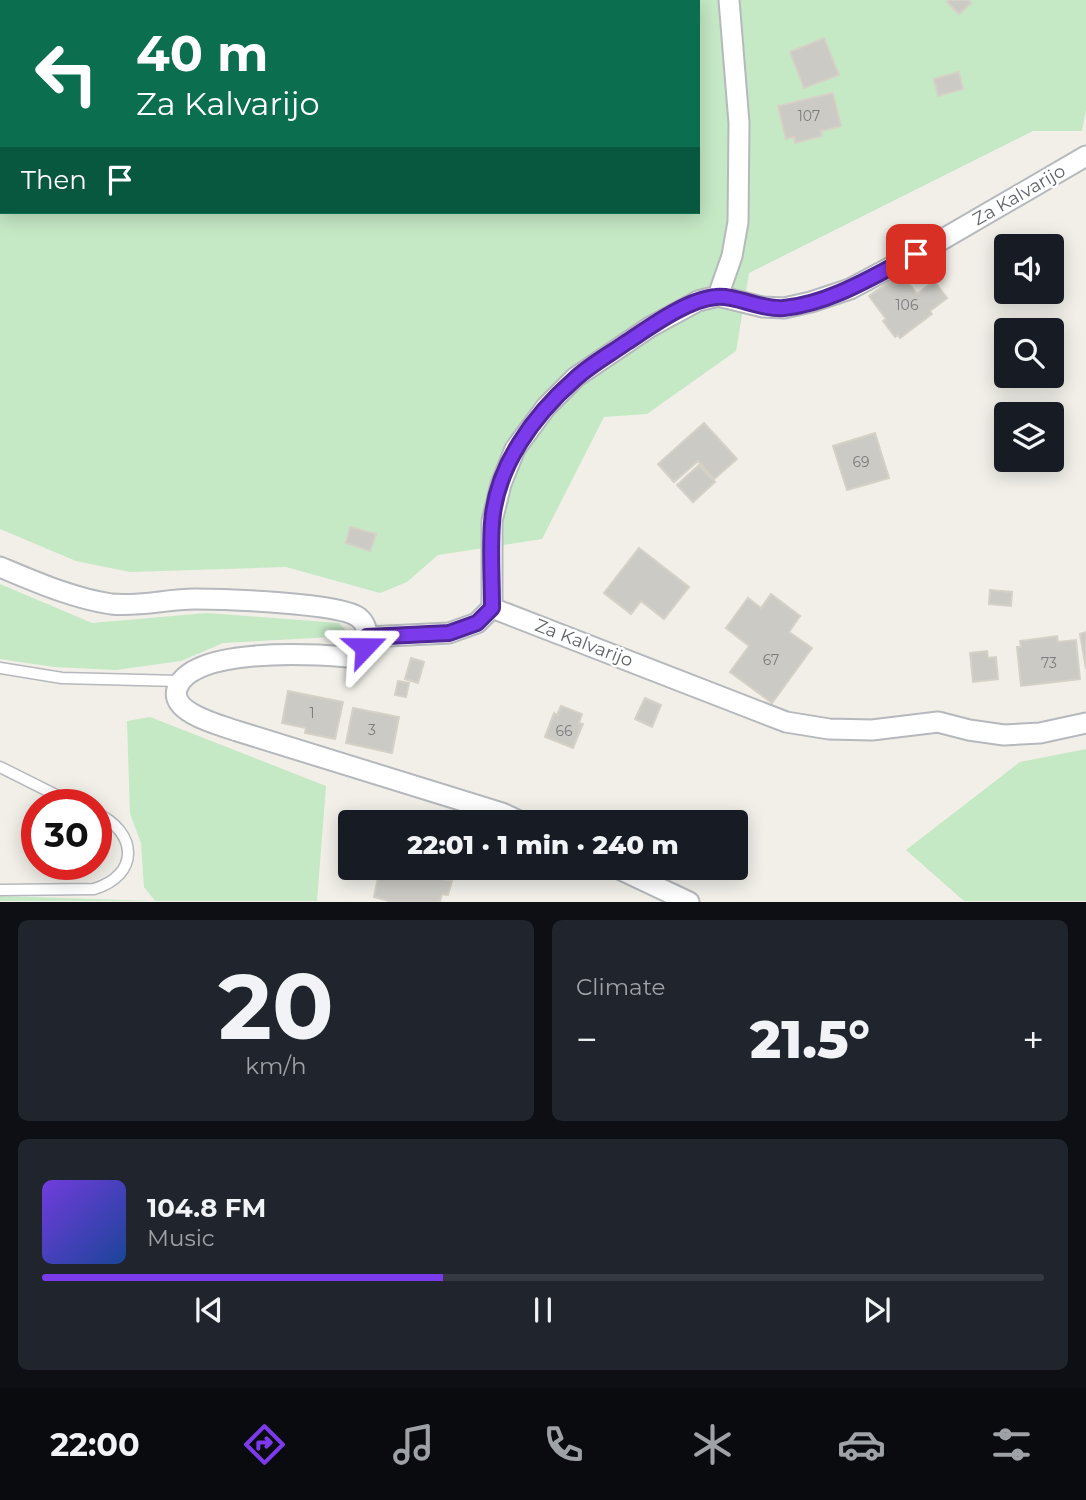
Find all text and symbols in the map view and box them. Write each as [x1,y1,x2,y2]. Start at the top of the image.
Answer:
text: 40 m [136,24,268,83]
icon: left [21,28,112,119]
text: Za Kalvarijo [136,84,320,123]
house number: 107 [798,107,820,125]
street label: Za Kalvarijo [969,160,1069,230]
icon: arrive [101,161,139,199]
text: Then [21,164,87,196]
pin [886,224,946,284]
map controls [994,234,1064,472]
button: sound [994,234,1064,304]
icon: arrive [897,235,935,273]
house number: 106 [896,296,919,314]
button: search [994,318,1064,388]
button: layers [994,402,1064,472]
house number: 69 [852,453,870,471]
position arrow [328,610,402,684]
street label: Za Kalvarijo [532,614,636,672]
house number: 67 [763,651,779,669]
house number: 73 [1041,654,1057,672]
house number: 1 [309,704,315,722]
house number: 3 [368,721,376,739]
house number: 66 [555,722,573,740]
speed limit sign: 30 [21,789,112,880]
text: 22:01 · 1 min · 240 m [407,829,679,861]
text: 20 [218,951,334,1062]
text: Climate [576,973,665,1001]
text: 21.5° [750,1008,870,1071]
text: − [576,1016,598,1063]
text: + [1022,1016,1044,1063]
text: km/h [245,1052,307,1080]
text: 104.8 FM [147,1192,266,1224]
text: Music [147,1224,215,1252]
icon: previous [190,1291,228,1329]
icon: pause [524,1291,562,1329]
icon: next [858,1291,896,1329]
icon: directions [240,1420,289,1469]
icon: music [389,1420,438,1469]
icon: phone [539,1420,588,1469]
icon: climate [688,1420,737,1469]
icon: car [837,1420,886,1469]
icon: filters [987,1420,1036,1469]
text: 22:00 [50,1425,140,1464]

